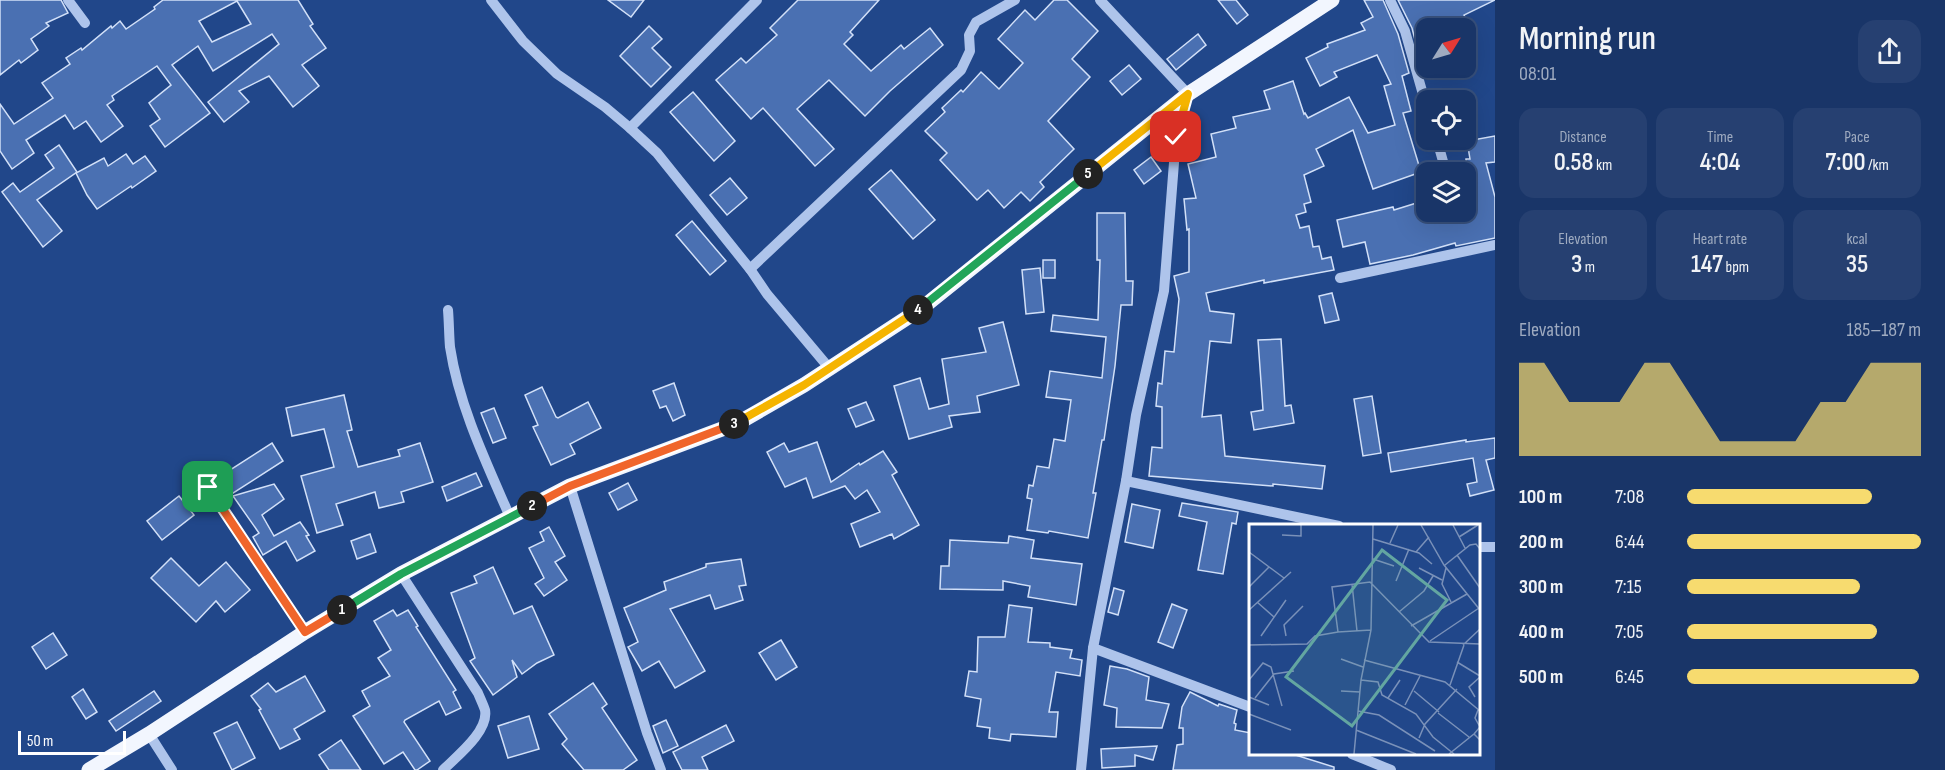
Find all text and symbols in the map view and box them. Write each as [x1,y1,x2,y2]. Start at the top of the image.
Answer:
north arrow [1416,18,1476,78]
map controls [1416,18,1476,222]
text: Morning run [1519,19,1656,59]
button: share [1858,20,1921,83]
text: 08:01 [1519,62,1556,86]
button: locate [1416,90,1476,150]
pin [1150,111,1201,162]
icon: check [1159,120,1192,153]
text: Distance [1559,128,1607,147]
text: Time [1707,128,1733,147]
text: Pace [1844,128,1870,147]
text: 0.58 [1554,147,1593,178]
text: 4:04 [1700,147,1740,178]
text: 7:00 [1825,147,1865,178]
text: km [1593,156,1612,175]
text: /km [1865,156,1889,175]
pin: 5 [1073,159,1103,189]
button: layers [1416,162,1476,222]
text: 5 [1084,164,1092,183]
text: Elevation [1558,230,1608,249]
text: Heart rate [1693,230,1747,249]
text: kcal [1846,230,1868,249]
text: 3 [1571,249,1582,280]
text: 147 [1691,249,1723,280]
text: 35 [1846,249,1868,280]
text: m [1582,258,1595,277]
text: bpm [1723,258,1749,277]
pin: 4 [903,295,933,325]
text: 4 [914,300,922,319]
text: Elevation [1519,318,1581,342]
text: 185–187 m [1846,318,1921,342]
pin: 3 [719,409,749,439]
text: 3 [730,414,738,433]
pin [182,461,233,512]
icon: arrive [191,470,224,503]
text: 100 m [1519,485,1562,509]
text: 7:08 [1615,485,1644,509]
pin: 2 [517,491,547,521]
text: 2 [528,496,536,515]
inset map [1249,524,1480,755]
text: 200 m [1519,530,1563,554]
text: 6:44 [1615,530,1644,554]
text: 300 m [1519,575,1563,599]
text: 7:15 [1615,575,1642,599]
pin: 1 [327,595,357,625]
text: 1 [339,600,345,619]
text: 400 m [1519,620,1564,644]
text: 7:05 [1615,620,1644,644]
text: 500 m [1519,665,1563,689]
text: 6:45 [1615,665,1644,689]
scale bar [18,728,126,756]
text: 50 m [27,732,53,751]

